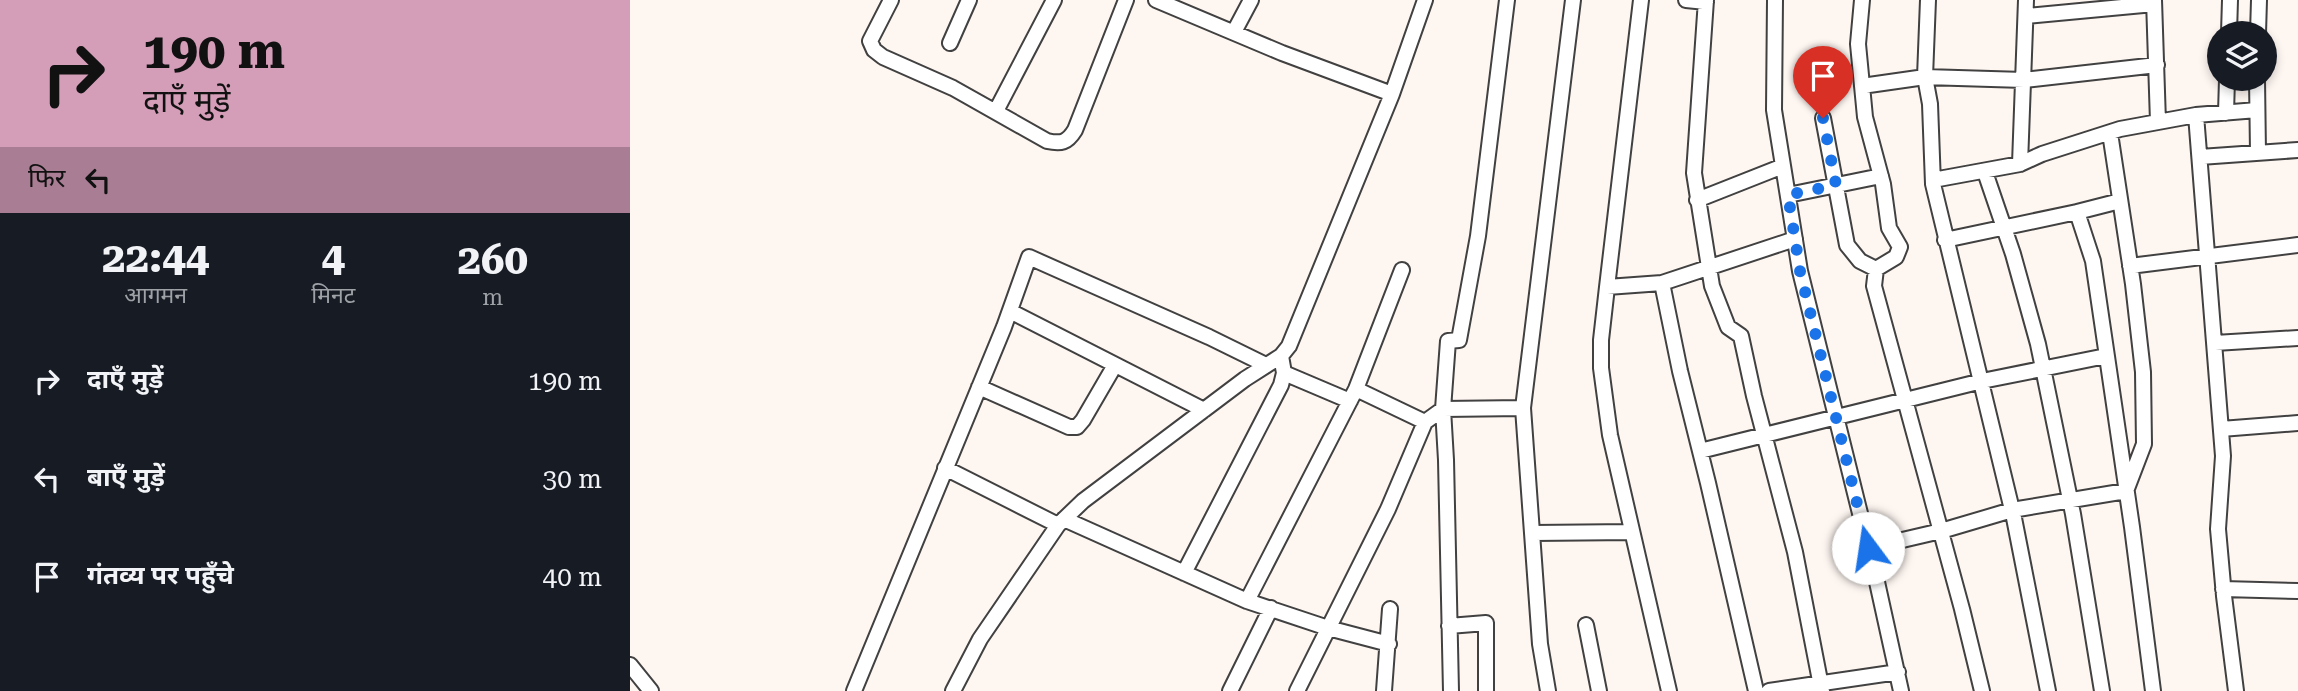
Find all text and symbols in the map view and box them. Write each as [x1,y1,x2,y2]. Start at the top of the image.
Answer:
map controls [2207,21,2277,91]
button: layers [2207,21,2277,91]
text: 190 m [143,23,285,80]
icon: right [28,28,119,119]
pin [1793,46,1853,118]
icon: arrive [1804,57,1842,95]
text: दाएँ मुड़ें [143,82,230,120]
icon: left [79,161,117,199]
text: फिर [28,163,65,193]
text: 22:44 [102,233,209,282]
text: 4 [322,233,345,282]
text: 260 [457,235,528,284]
text: आगमन [124,282,187,309]
text: मिनट [311,282,355,309]
text: m [482,284,503,311]
icon: right [28,362,66,400]
text: दाएँ मुड़ें [87,364,163,394]
text: 190 m [528,366,602,396]
icon: left [28,460,66,498]
text: बाएँ मुड़ें [87,462,165,492]
text: 30 m [543,464,602,494]
position arrow [1831,511,1905,585]
icon: arrive [28,558,66,596]
text: गंतव्य पर पहुँचे [87,560,234,590]
text: 40 m [543,562,602,592]

